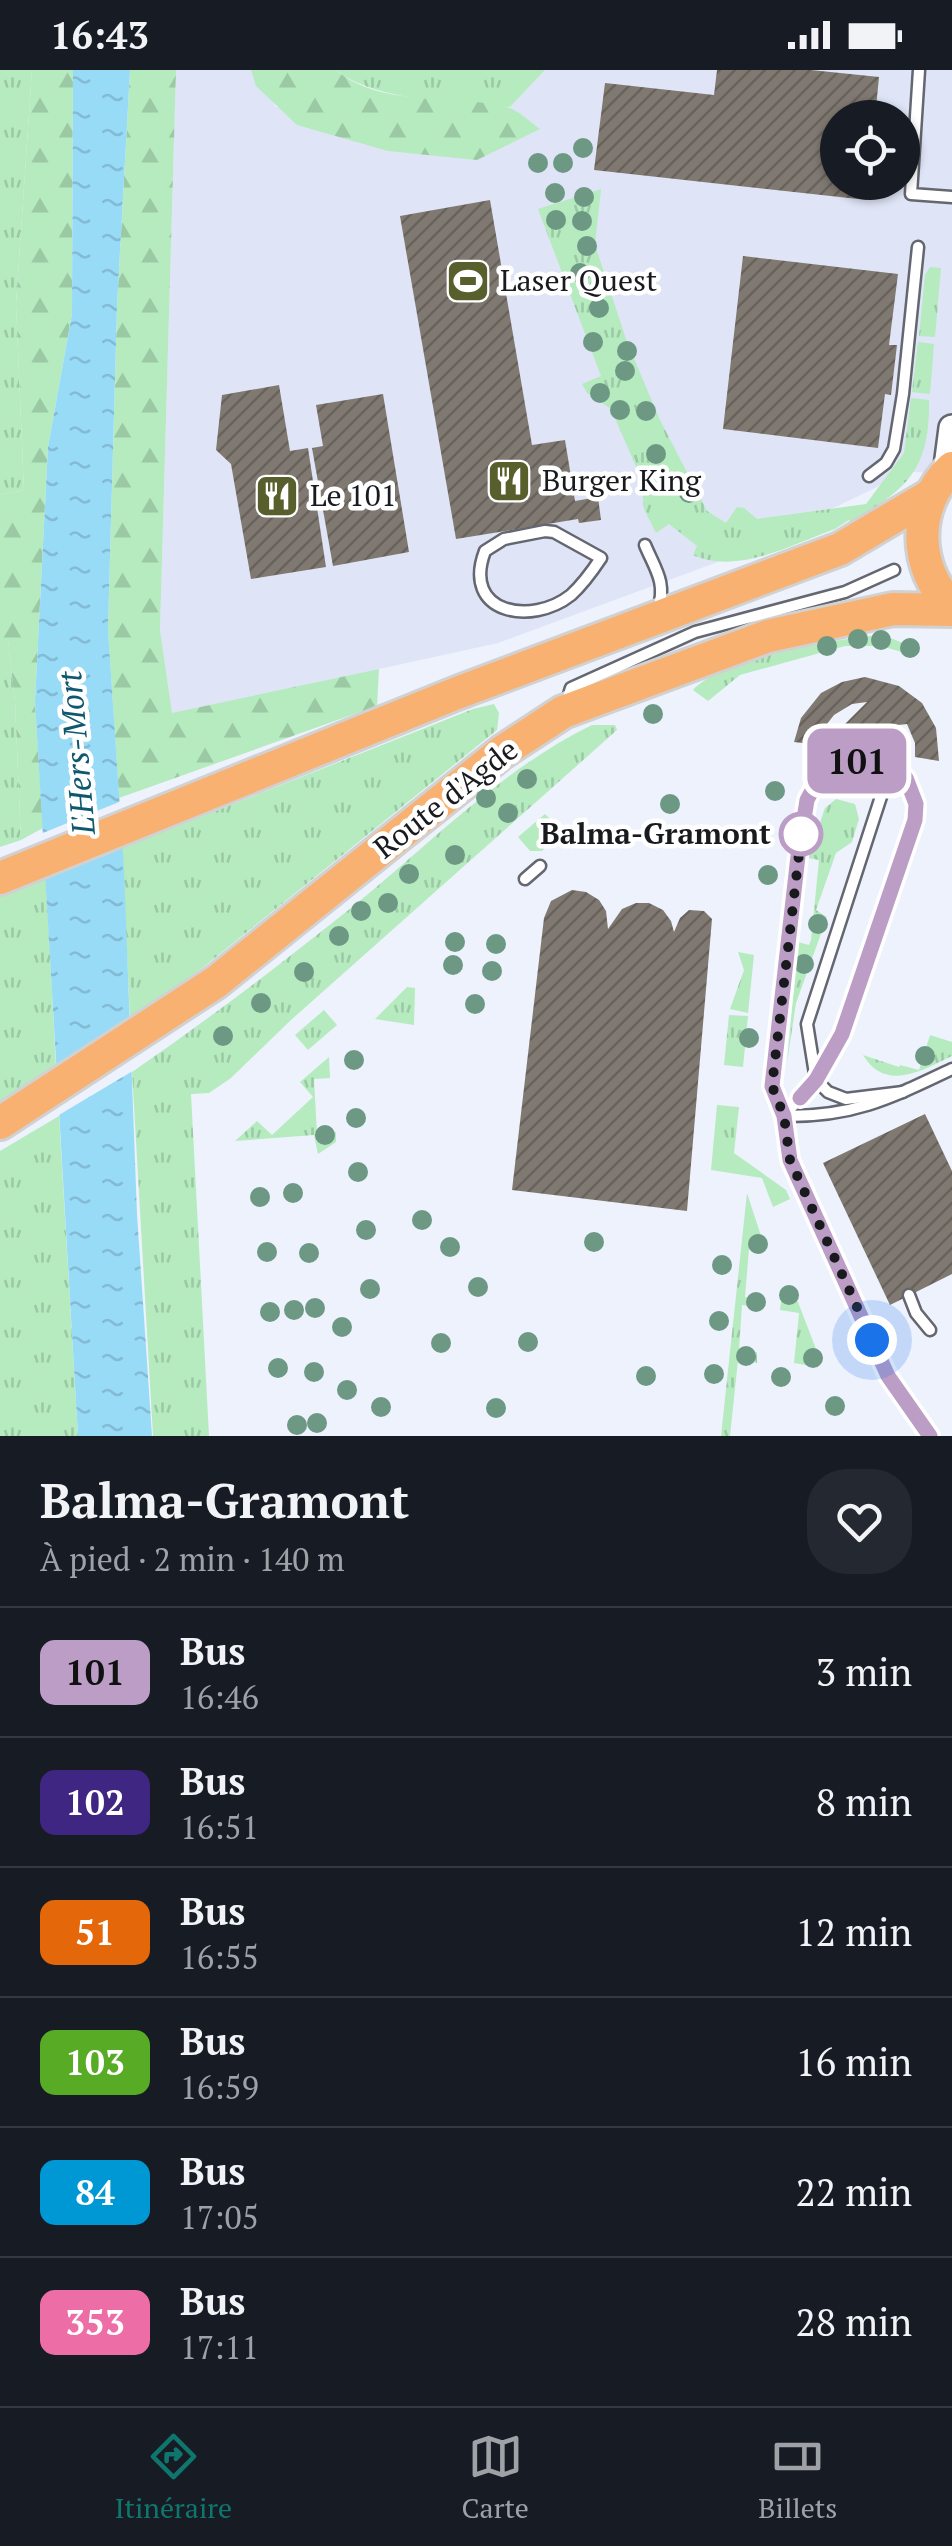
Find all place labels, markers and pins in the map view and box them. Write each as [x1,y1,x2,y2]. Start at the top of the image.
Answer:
sports icon: Laser Quest [445,258,491,304]
place label: Laser Quest [500,260,657,300]
restaurant icon: Burger King [486,458,532,504]
place label: Burger King [542,460,702,500]
restaurant icon: Le 101 [254,473,300,519]
place label: Le 101 [310,475,397,515]
place label: Balma-Gramont [540,813,771,853]
marker: Balma-Gramont [780,813,822,855]

